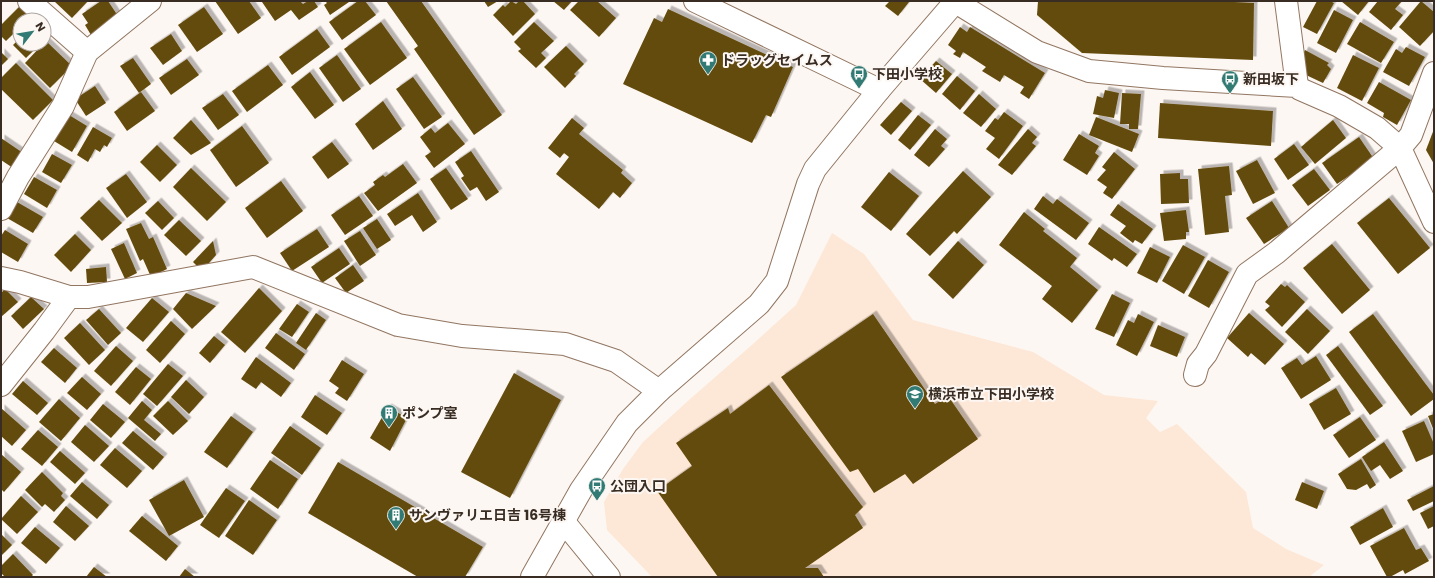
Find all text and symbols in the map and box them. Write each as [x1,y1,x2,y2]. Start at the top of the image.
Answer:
north arrow [12,12,52,52]
text: N [32,19,50,35]
pharmacy icon: ドラッグセイムス [698,50,718,75]
place label: ドラッグセイムス [721,50,833,70]
bus stop icon: 下田小学校 [849,64,869,89]
place label: 下田小学校 [872,64,942,84]
bus stop icon: 新田坂下 [1220,69,1240,94]
place label: 新田坂下 [1243,69,1299,89]
school or university icon: 横浜市立下田小学校 [905,384,925,409]
place label: 横浜市立下田小学校 [928,384,1054,404]
building icon: ポンプ室 [379,403,399,428]
place label: ポンプ室 [402,403,458,423]
bus stop icon: 公団入口 [587,476,607,501]
place label: 公団入口 [610,476,666,496]
building icon: サンヴァリエ日吉 16号棟 [386,505,406,530]
place label: サンヴァリエ日吉 16号棟 [409,505,566,525]

